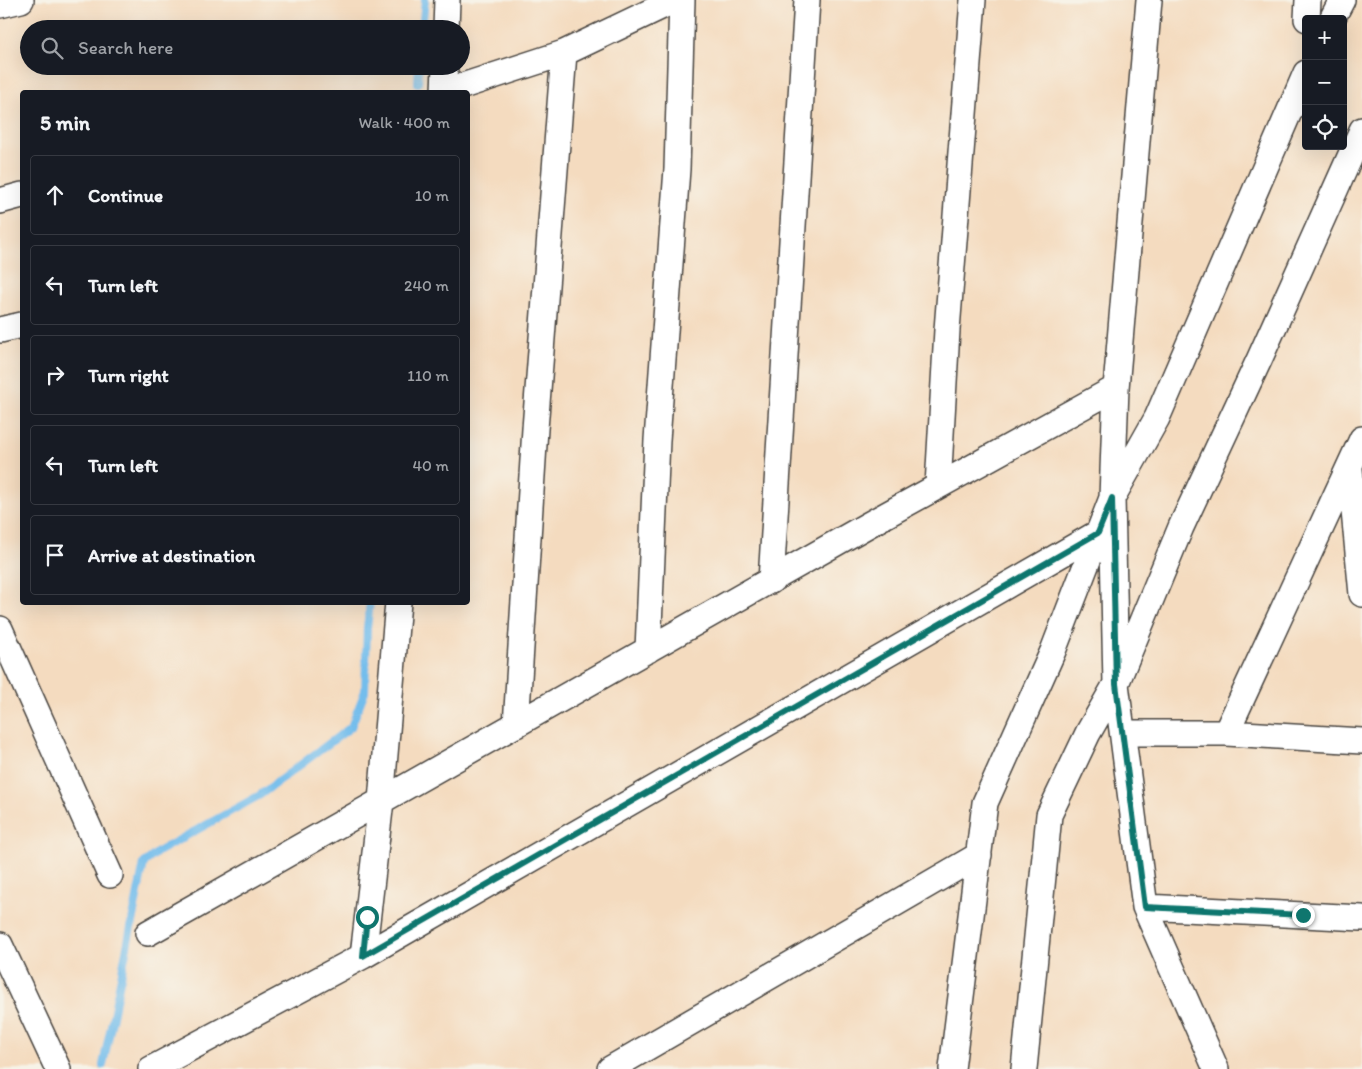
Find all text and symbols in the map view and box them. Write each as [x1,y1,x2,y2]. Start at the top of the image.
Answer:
map controls [1302,15,1347,150]
button: + [1302,15,1347,60]
search box [20,20,470,75]
icon: search [38,34,66,62]
text: Search here [78,36,173,59]
button: − [1302,60,1347,105]
button: locate [1302,105,1347,150]
text: 5 min [40,110,90,135]
text: Walk · 400 m [358,113,450,132]
icon: ahead [41,181,69,209]
text: Continue [88,184,163,207]
text: 10 m [415,186,449,205]
icon: left [41,271,69,299]
text: Turn left [88,274,158,297]
text: 240 m [404,276,449,295]
icon: right [41,361,69,389]
text: Turn right [88,364,169,387]
text: 110 m [407,366,449,385]
icon: left [41,451,69,479]
text: Turn left [88,454,158,477]
text: 40 m [412,456,449,475]
icon: arrive [41,541,69,569]
text: Arrive at destination [88,544,255,567]
route end [1292,904,1315,927]
route start [356,906,379,929]

